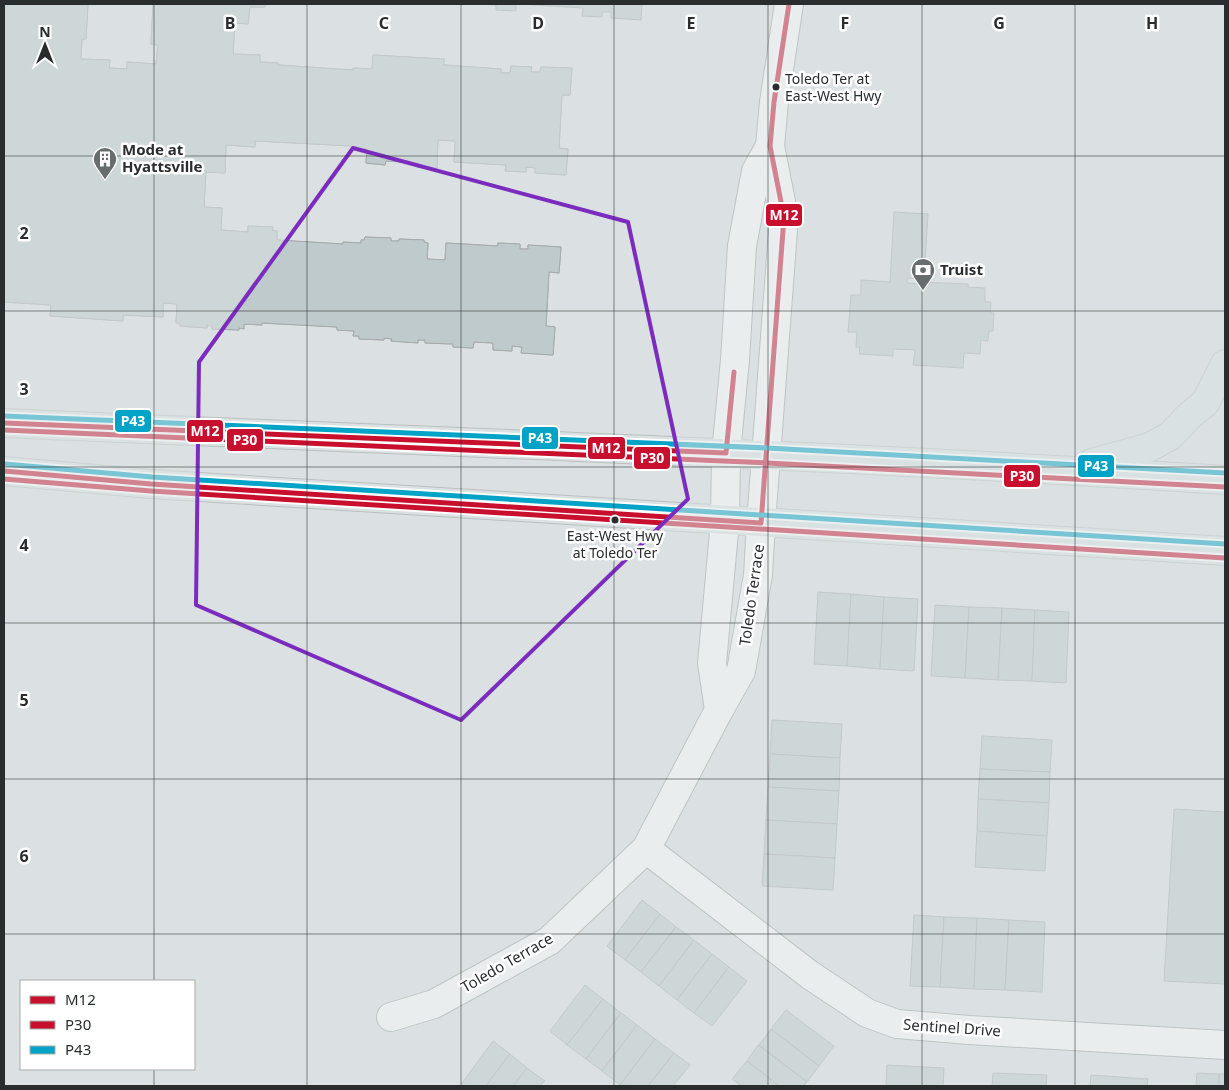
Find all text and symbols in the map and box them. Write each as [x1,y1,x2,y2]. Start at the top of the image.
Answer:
text: B [225,12,235,34]
text: C [379,12,389,34]
text: D [532,12,544,34]
text: E [687,12,696,34]
text: F [841,12,849,34]
text: G [993,12,1005,34]
text: H [1146,12,1158,34]
north arrow [20,20,70,70]
text: N [39,22,51,41]
place label: Toledo Ter at East-West Hwy [785,69,882,105]
marker: Toledo Ter at East-West Hwy [771,82,781,92]
place label: Mode at Hyattsville [122,139,203,176]
building icon: Mode at Hyattsville [92,146,118,180]
line badge: M12 [765,203,803,227]
text: M12 [769,205,799,224]
text: 2 [19,222,29,244]
bank icon: Truist [910,257,936,291]
place label: Truist [940,259,983,279]
text: 3 [19,378,29,400]
line badge: P43 [114,409,152,433]
text: P43 [121,411,145,430]
line badge: M12 [186,419,224,443]
text: M12 [190,421,220,440]
line badge: P43 [521,426,559,450]
line badge: P30 [226,428,264,452]
text: P43 [528,428,552,447]
text: P30 [233,430,257,449]
line badge: M12 [587,436,626,460]
text: M12 [591,438,621,457]
line badge: P30 [633,446,671,470]
text: P30 [640,448,664,467]
line badge: P43 [1077,454,1115,478]
text: P43 [1084,456,1108,475]
line badge: P30 [1003,464,1041,488]
text: P30 [1010,466,1034,485]
marker: East-West Hwy at Toledo Ter [610,515,620,525]
place label: East-West Hwy at Toledo Ter [567,526,664,562]
text: 4 [19,534,29,556]
street label: Toledo Terrace [734,543,768,647]
text: 5 [19,689,29,711]
text: 6 [19,845,29,867]
street label: Toledo Terrace [457,928,556,996]
legend [20,980,195,1070]
text: M12 [65,989,96,1009]
text: P30 [65,1014,91,1034]
street label: Sentinel Drive [903,1014,1002,1040]
text: P43 [65,1039,91,1059]

